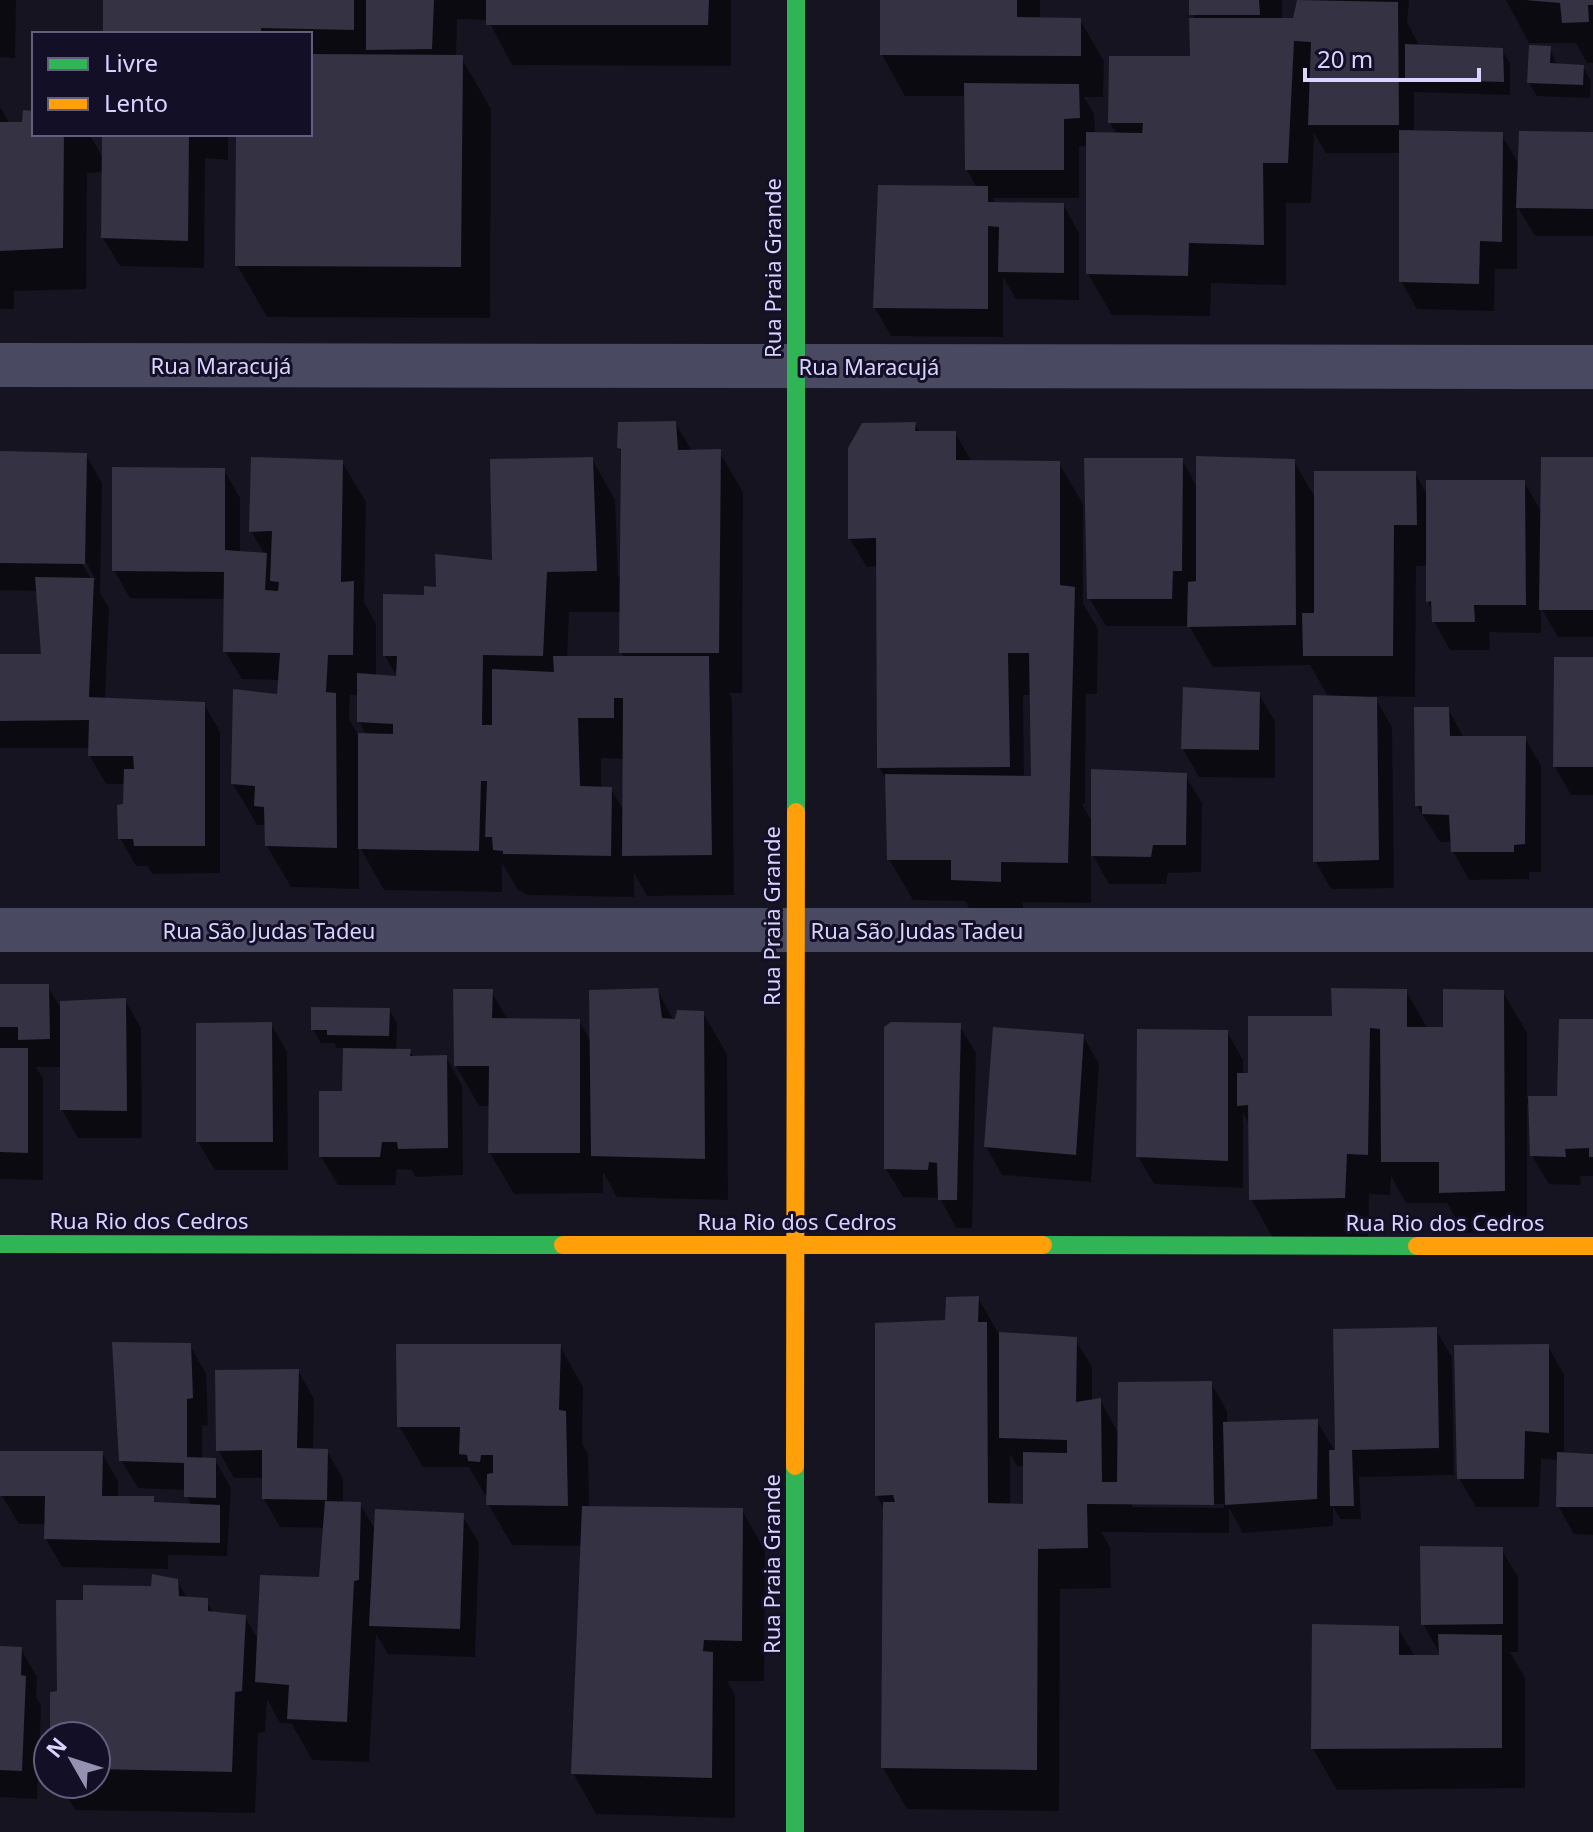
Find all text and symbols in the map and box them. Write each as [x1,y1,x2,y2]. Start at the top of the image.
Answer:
legend [32,32,312,136]
scale bar [1305,32,1479,82]
text: 20 m [1317,42,1373,75]
text: Livre [104,46,158,79]
text: Lento [104,86,168,119]
street label: Rua Praia Grande [757,178,787,358]
street label: Rua Maracujá [151,350,291,380]
street label: Rua Maracujá [799,351,939,381]
street label: Rua Praia Grande [756,826,786,1006]
street label: Rua São Judas Tadeu [163,915,375,945]
street label: Rua São Judas Tadeu [811,915,1023,945]
street label: Rua Rio dos Cedros [49,1205,249,1235]
street label: Rua Rio dos Cedros [697,1206,897,1236]
street label: Rua Rio dos Cedros [1345,1207,1545,1237]
street label: Rua Praia Grande [756,1474,786,1654]
north arrow [32,1720,112,1800]
text: N [38,1730,73,1763]

